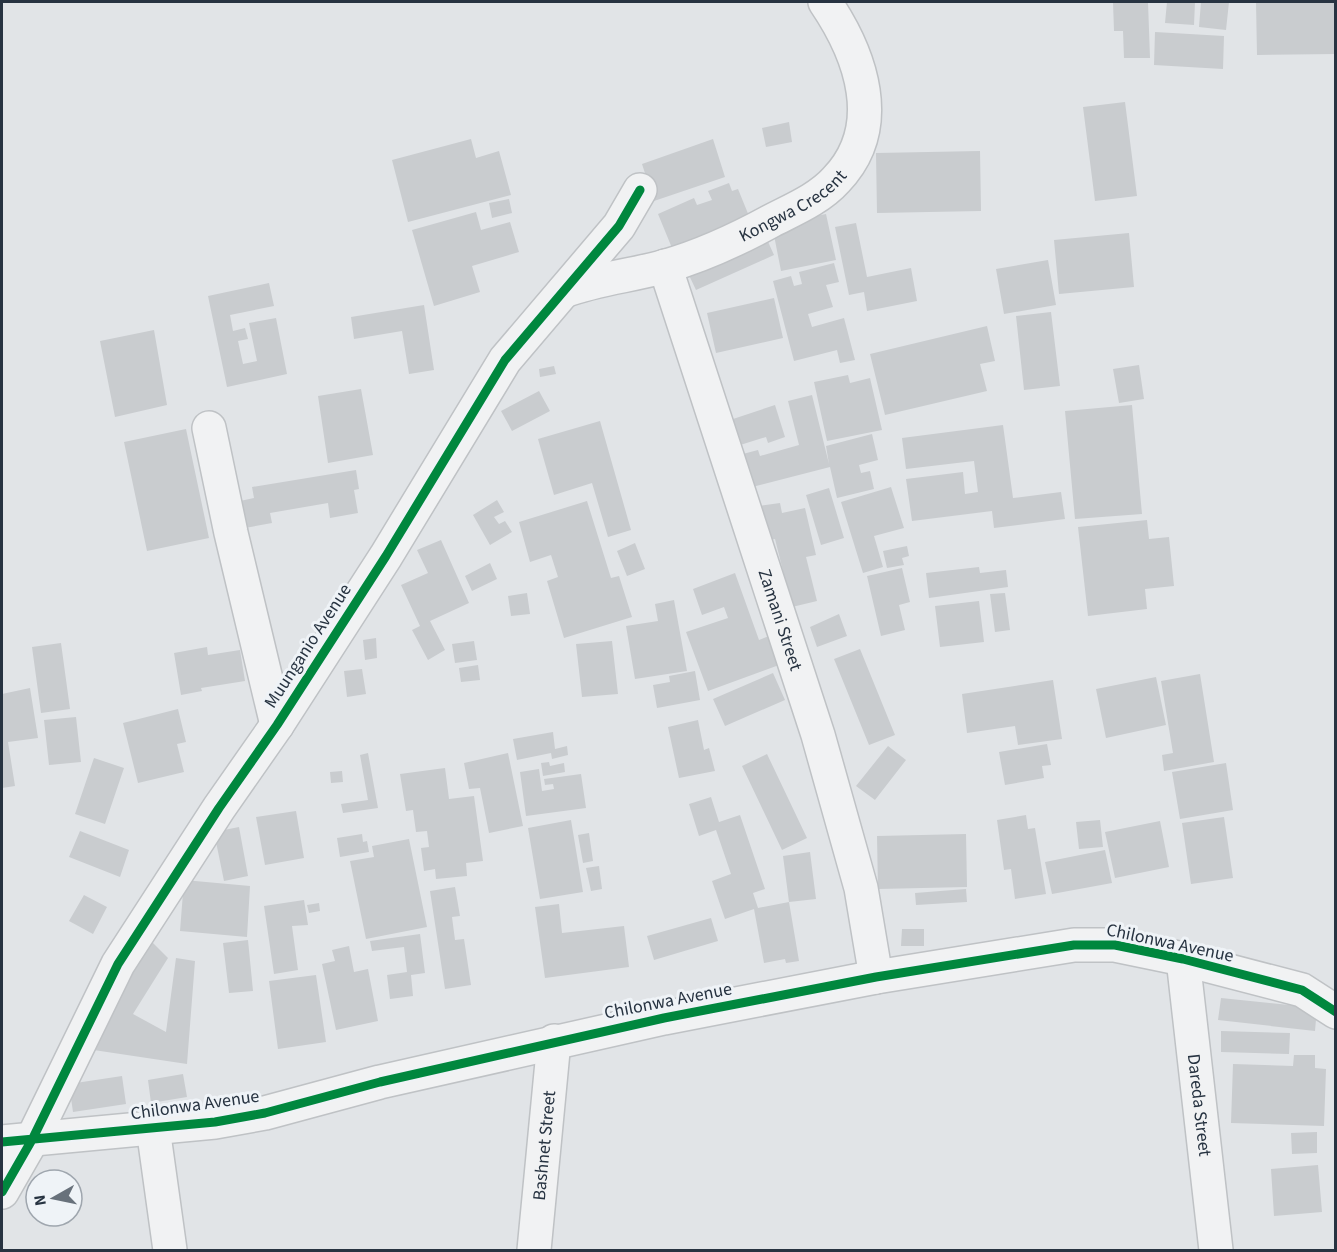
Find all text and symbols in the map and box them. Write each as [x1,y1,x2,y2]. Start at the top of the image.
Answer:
street label: Kongwa Crecent [735,164,852,248]
street label: Zamani Street [752,566,809,674]
street label: Muunganio Avenue [258,579,358,713]
street label: Chilonwa Avenue [1104,917,1236,969]
street label: Chilonwa Avenue [602,976,734,1026]
street label: Dareda Street [1181,1052,1218,1158]
street label: Chilonwa Avenue [129,1084,261,1126]
street label: Bashnet Street [526,1089,562,1202]
north arrow [24,1168,84,1228]
text: N [28,1193,52,1207]

